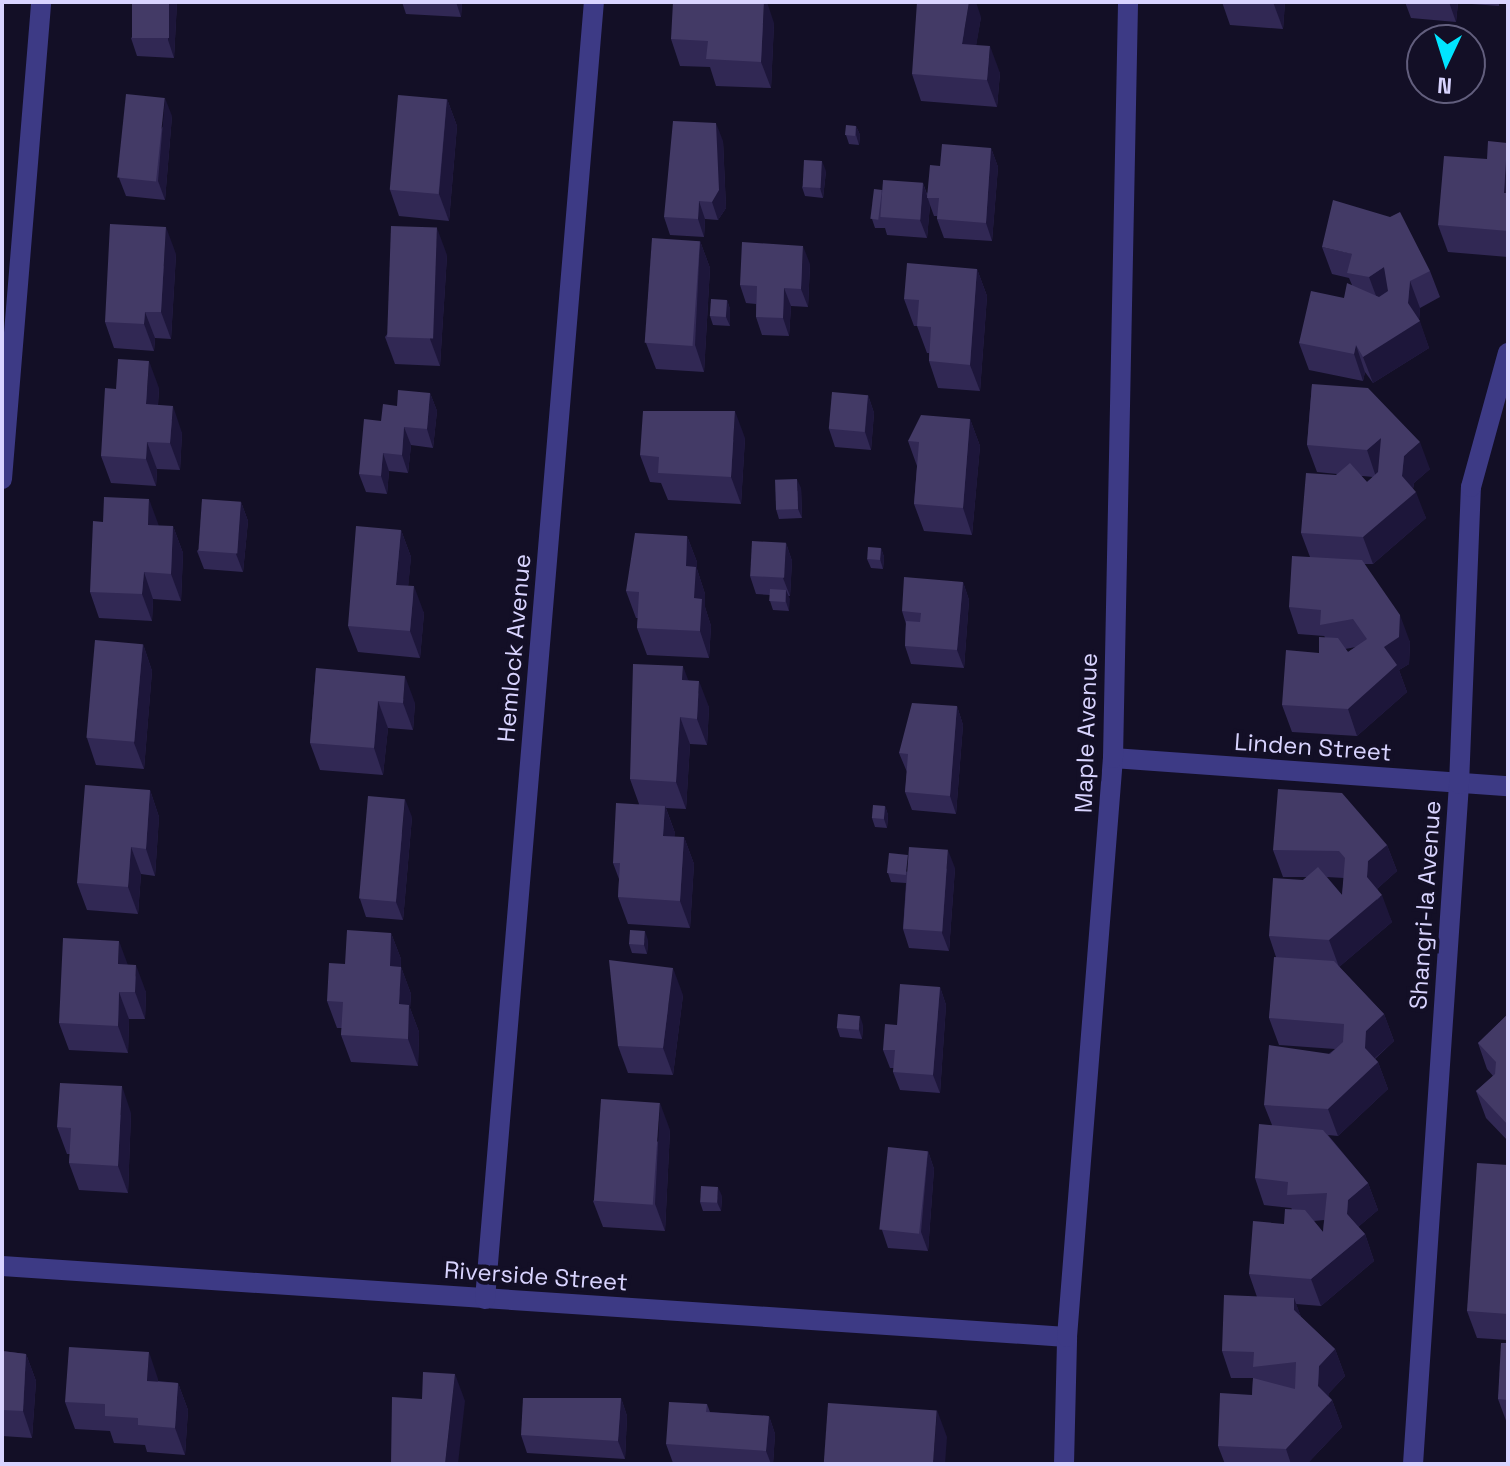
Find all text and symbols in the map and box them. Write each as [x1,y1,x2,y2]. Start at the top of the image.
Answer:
north arrow [1406,24,1486,104]
text: N [1436,71,1453,100]
street label: Hemlock Avenue [491,552,537,744]
street label: Maple Avenue [1069,652,1103,814]
street label: Linden Street [1233,727,1393,767]
street label: Shangri-la Avenue [1403,799,1447,1011]
street label: Riverside Street [443,1255,629,1297]

